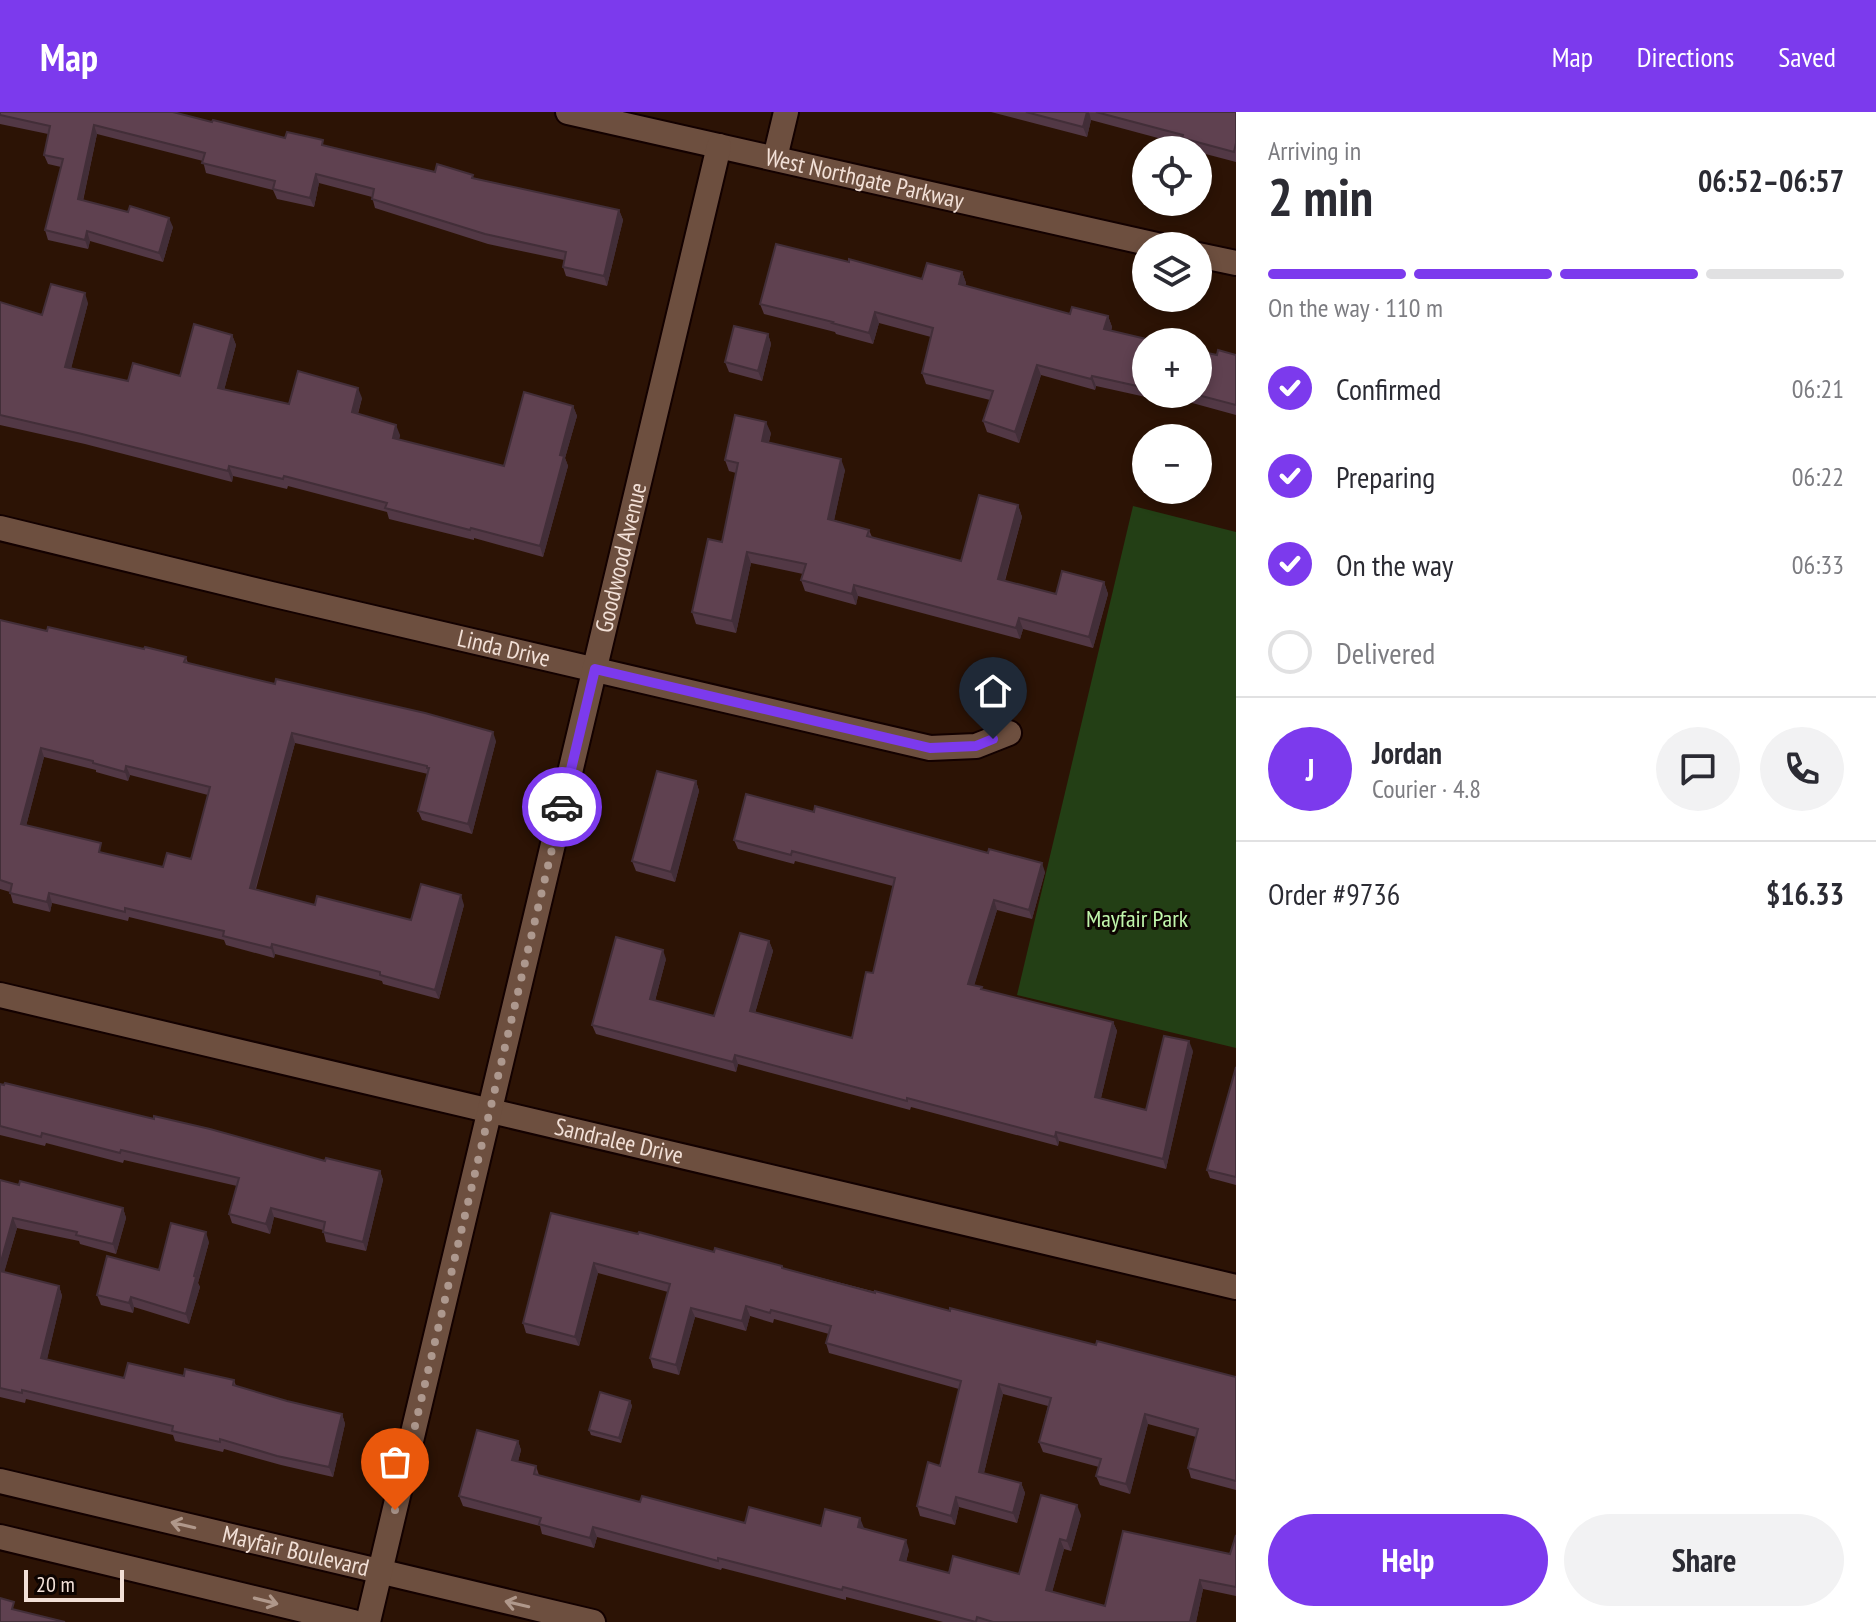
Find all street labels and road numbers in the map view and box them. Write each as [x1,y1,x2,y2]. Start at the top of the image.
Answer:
street label: West Northgate Parkway [762,141,967,216]
street label: Goodwood Avenue [588,479,653,636]
street label: Linda Drive [454,622,553,674]
street label: Sandralee Drive [552,1111,686,1171]
street label: Mayfair Boulevard [219,1518,372,1583]

